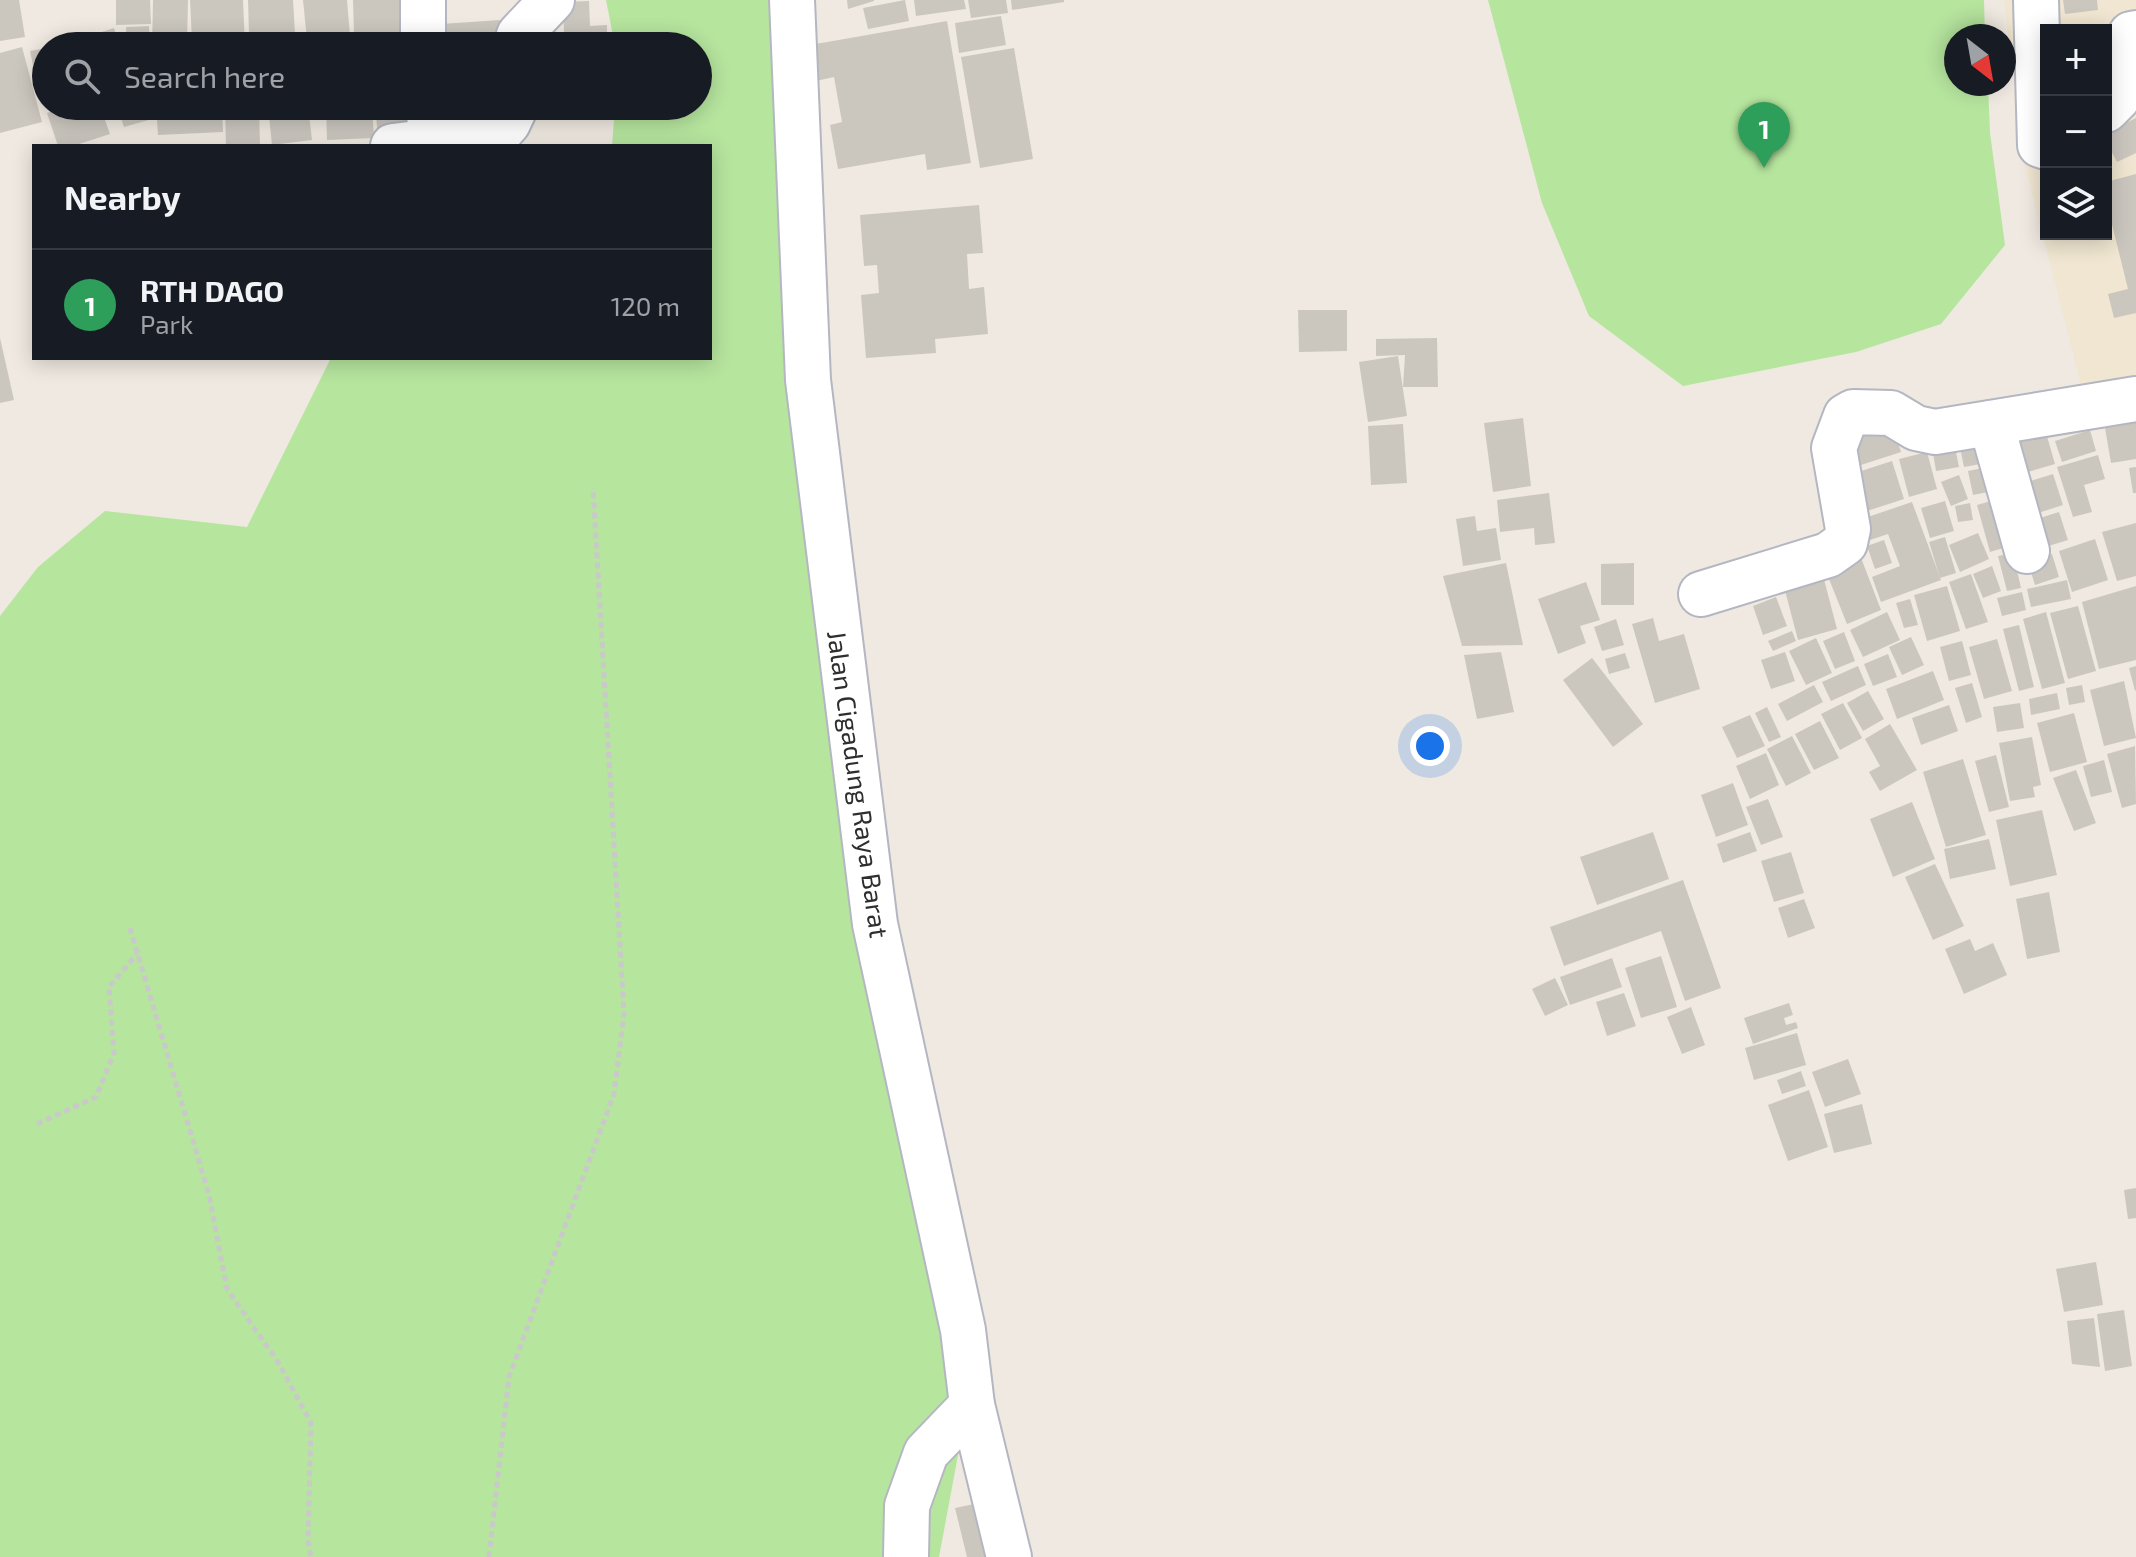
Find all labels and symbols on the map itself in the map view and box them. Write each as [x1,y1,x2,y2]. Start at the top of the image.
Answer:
north arrow [1944,24,2016,96]
pin: 1 [1738,102,1790,168]
street label: Jalan Cigadung Raya Barat [822,628,896,940]
your location [1410,726,1450,766]

